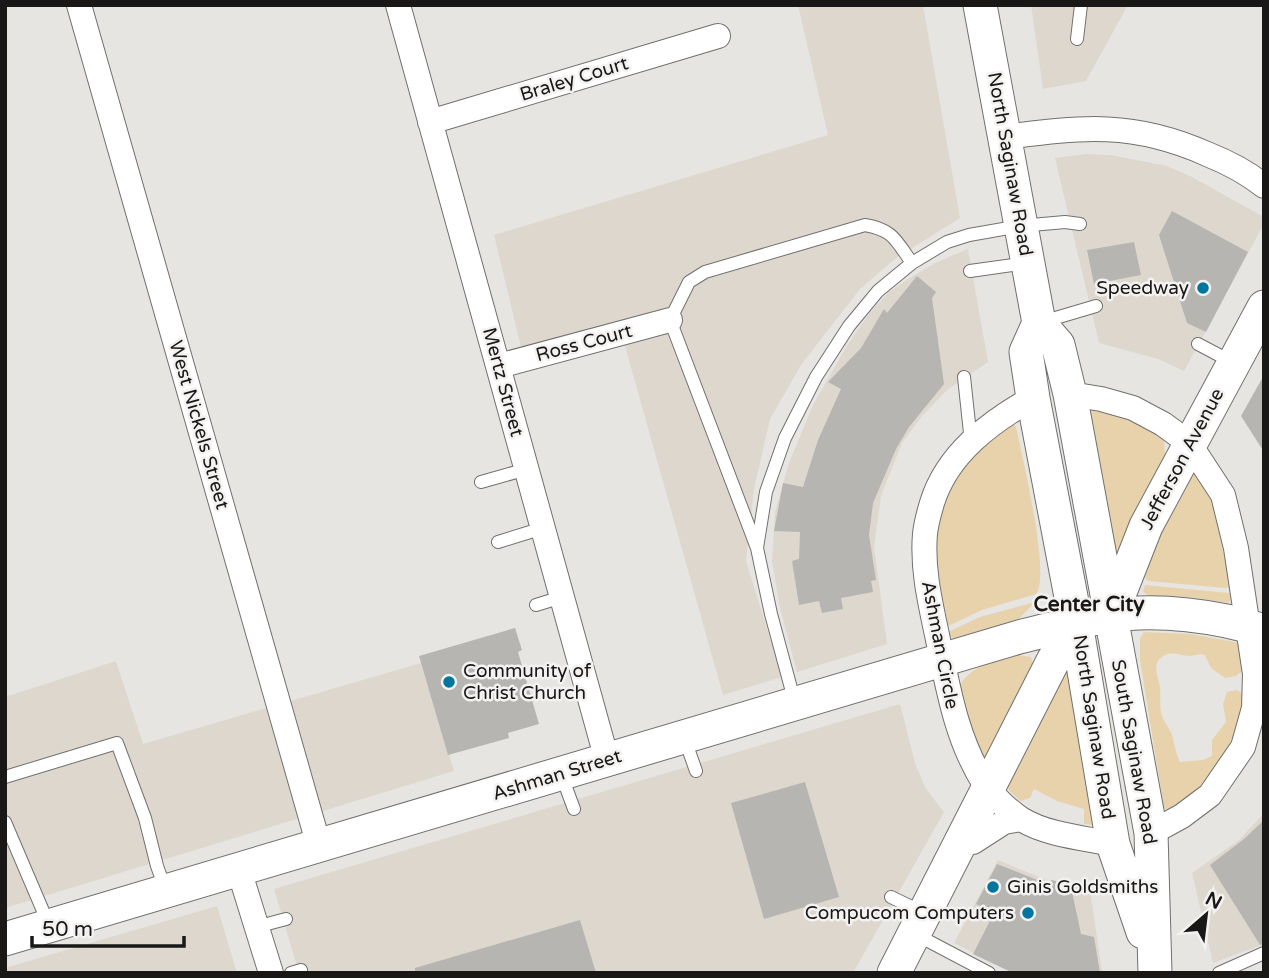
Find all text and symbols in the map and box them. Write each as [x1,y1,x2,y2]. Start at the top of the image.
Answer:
street label: Braley Court [517,52,631,106]
street label: North Saginaw Road [983,70,1037,258]
place label: Speedway [1096,277,1189,299]
marker: Speedway [1195,280,1211,296]
street label: Ross Court [533,320,635,366]
street label: Mertz Street [478,325,528,439]
street label: West Nickels Street [164,338,234,512]
street label: Jefferson Avenue [1135,385,1229,533]
street label: Ashman Circle [917,579,963,711]
district label: Center City [1034,592,1145,617]
street label: North Saginaw Road [1069,633,1119,821]
street label: South Saginaw Road [1107,658,1161,846]
place label: Community of Christ Church [463,660,592,704]
marker: Community of Christ Church [441,674,457,690]
street label: Ashman Street [490,745,624,805]
place label: Ginis Goldsmiths [1007,876,1158,898]
marker: Ginis Goldsmiths [985,879,1001,895]
north arrow [1171,880,1241,950]
text: N [1202,888,1225,914]
place label: Compucom Computers [805,902,1014,924]
scale bar [32,904,184,948]
marker: Compucom Computers [1020,905,1036,921]
text: 50 m [42,917,93,942]

